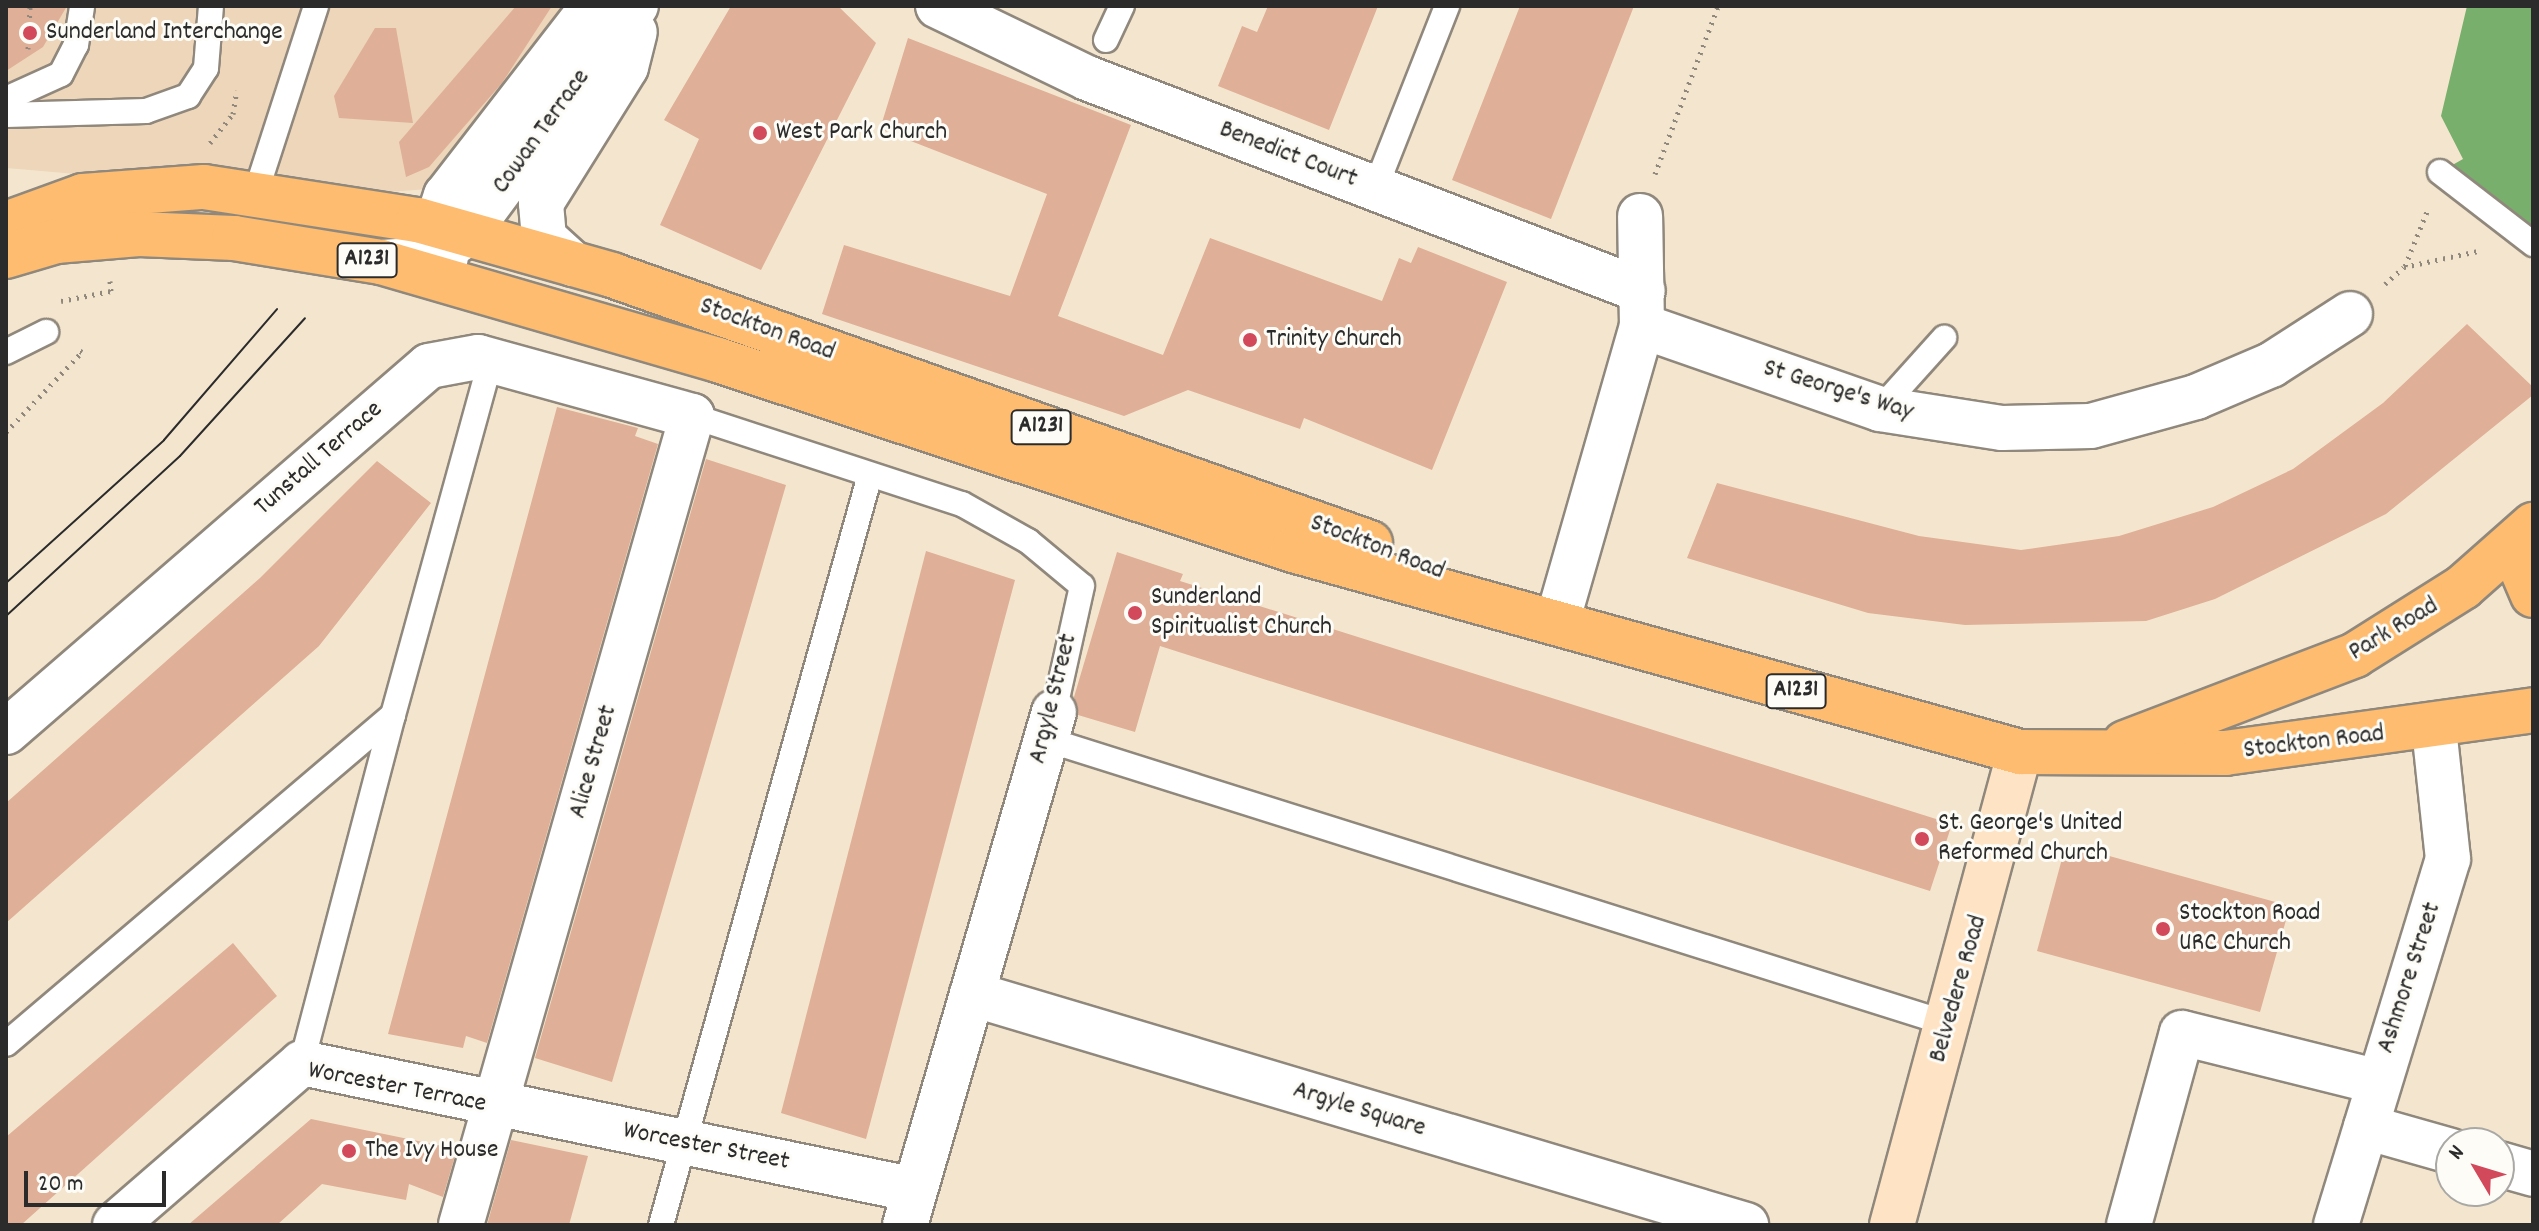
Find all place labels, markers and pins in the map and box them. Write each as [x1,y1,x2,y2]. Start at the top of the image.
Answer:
place label: Sunderland Interchange [46,17,283,49]
marker: Sunderland Interchange [21,24,39,42]
place label: West Park Church [776,117,947,149]
marker: West Park Church [751,124,769,142]
place label: Trinity Church [1266,324,1402,356]
marker: Trinity Church [1241,331,1259,349]
place label: Sunderland Spiritualist Church [1151,582,1332,644]
marker: Sunderland Spiritualist Church [1126,604,1144,622]
place label: St. George's United Reformed Church [1938,808,2122,870]
marker: St. George's United Reformed Church [1913,830,1931,848]
place label: Stockton Road URC Church [2179,898,2320,960]
marker: Stockton Road URC Church [2154,920,2172,938]
place label: The Ivy House [365,1135,499,1167]
marker: The Ivy House [340,1142,358,1160]

